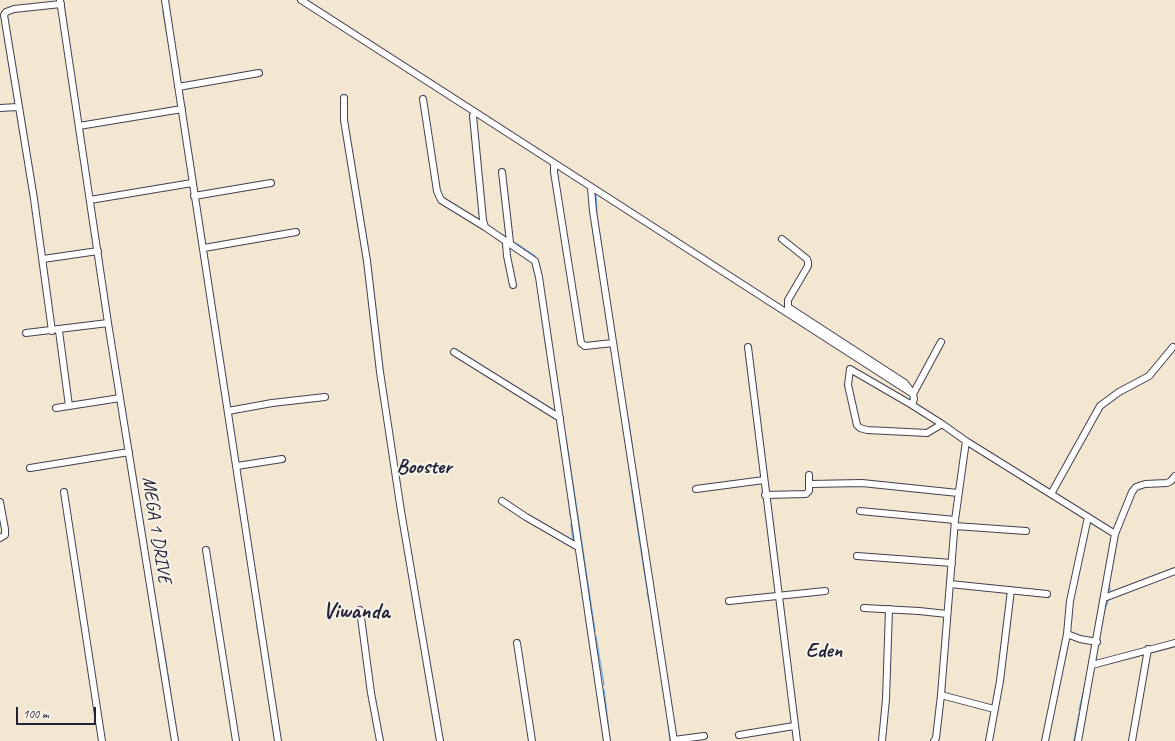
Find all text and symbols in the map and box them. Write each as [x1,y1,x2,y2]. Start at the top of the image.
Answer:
district label: Booster [396,454,452,480]
street label: MEGA 1 DRIVE [136,475,176,585]
district label: Viwanda [323,598,389,626]
district label: Eden [806,638,842,664]
scale bar [18,699,98,725]
text: 100 m [23,706,49,722]

